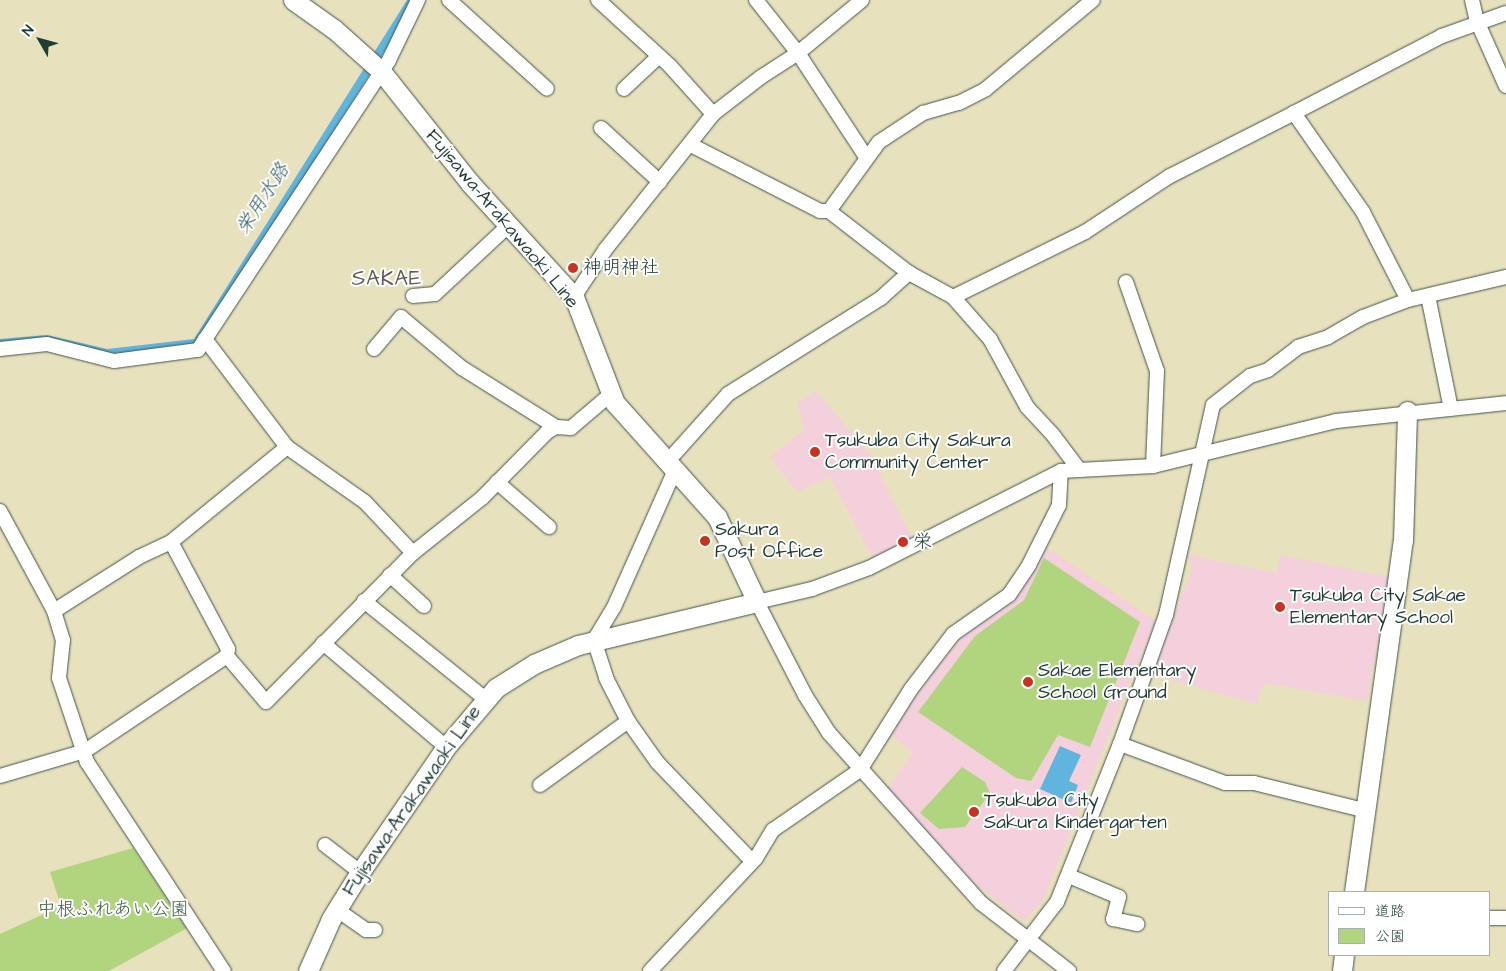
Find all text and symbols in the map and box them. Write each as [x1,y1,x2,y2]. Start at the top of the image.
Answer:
north arrow [15,15,65,65]
text: N [18,21,39,40]
street label: Fujisawa-Arakawaoki Line [420,125,584,313]
water label: 栄用水路 [231,159,295,239]
place label: 神明神社 [583,257,659,279]
marker: 神明神社 [567,262,579,274]
district label: SAKAE [351,266,423,292]
place label: Tsukuba City Sakura Community Center [825,430,1011,474]
marker: Tsukuba City Sakura Community Center [809,446,821,458]
place label: Sakura Post Office [715,519,823,563]
place label: 栄 [913,531,932,553]
marker: Sakura Post Office [699,535,711,547]
marker: 栄 [897,536,909,548]
place label: Tsukuba City Sakae Elementary School [1290,585,1466,629]
marker: Tsukuba City Sakae Elementary School [1274,601,1286,613]
place label: Sakae Elementary School Ground [1038,660,1196,704]
marker: Sakae Elementary School Ground [1022,676,1034,688]
street label: Fujisawa-Arakawaoki Line [338,702,486,900]
place label: Tsukuba City Sakura Kindergarten [984,790,1167,834]
marker: Tsukuba City Sakura Kindergarten [968,806,980,818]
legend [1328,891,1491,956]
park label: 中根ふれあい公園 [37,899,189,921]
text: 道路 [1375,901,1405,922]
text: 公園 [1375,926,1405,947]

